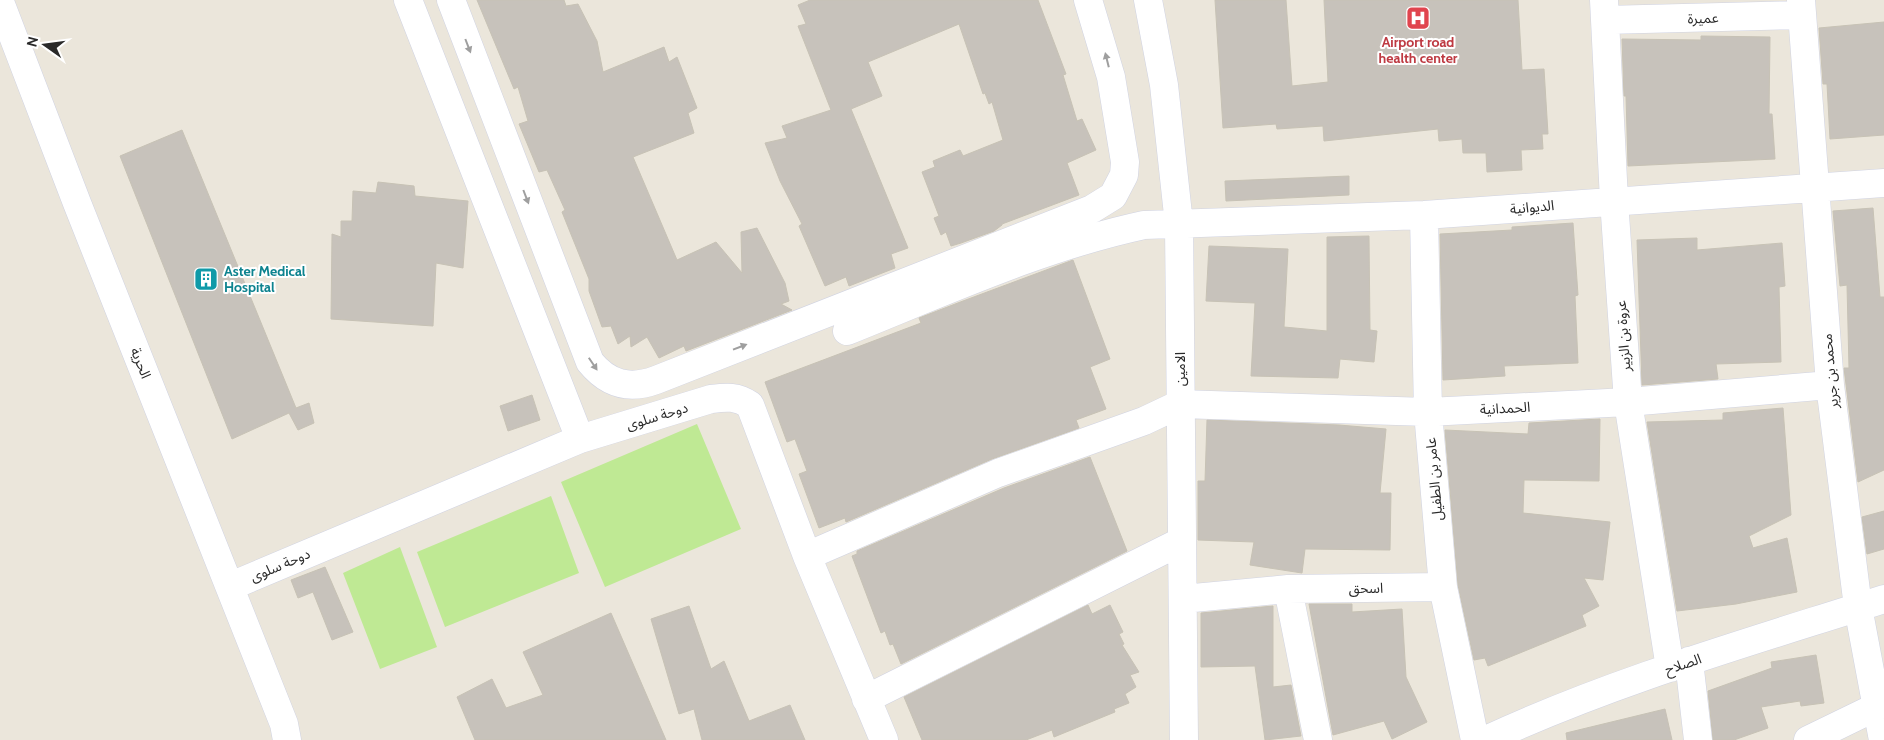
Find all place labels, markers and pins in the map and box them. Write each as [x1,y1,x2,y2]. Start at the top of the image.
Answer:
hospital icon: Airport road health center [1405,5,1431,31]
place label: Airport road health center [1378,33,1458,67]
place label: Aster Medical Hospital [224,262,306,296]
building icon: Aster Medical Hospital [193,266,219,292]

